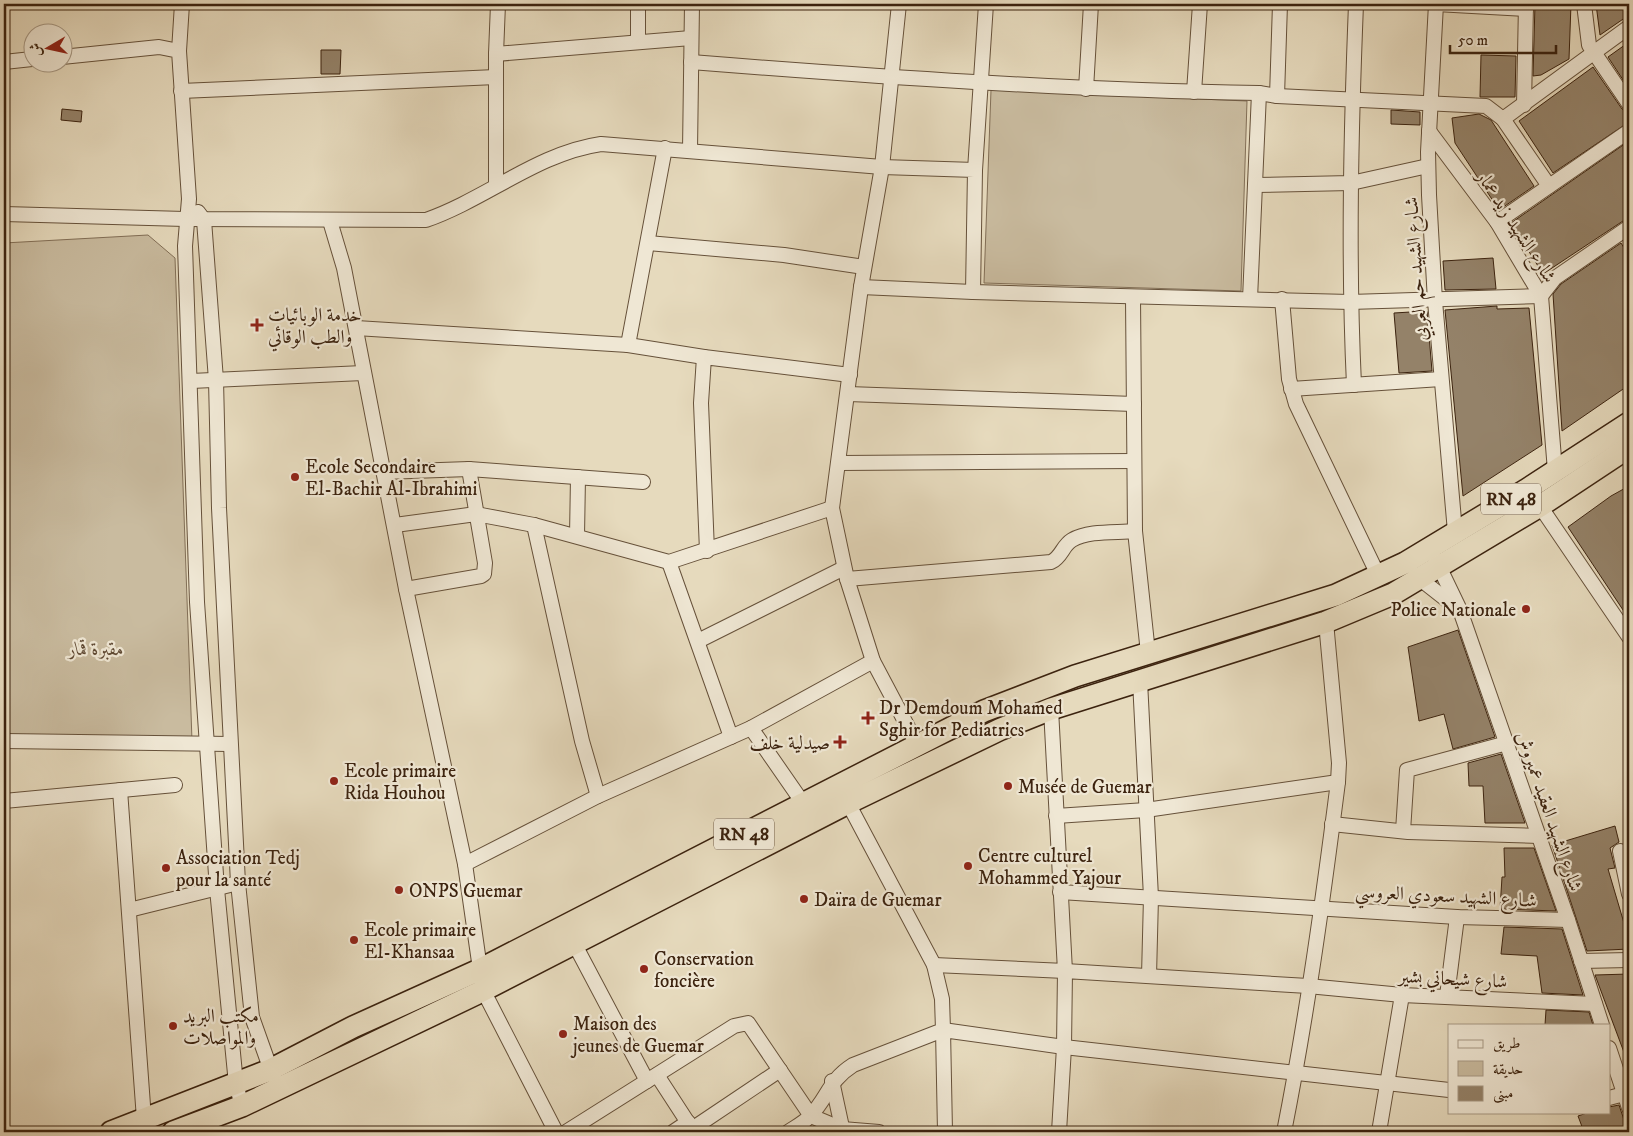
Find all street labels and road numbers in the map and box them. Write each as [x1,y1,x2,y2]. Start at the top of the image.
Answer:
street label: شارع الشهيد زيد عمار [1467,165,1561,289]
street label: شـارع الشهيد حم العربي [1400,196,1439,342]
road number: RN 48 [1481,484,1541,514]
street label: شارع الشهيد العقيد عميروش [1508,728,1587,895]
road number: RN 48 [714,819,774,850]
street label: شـارع الشهيد سعودي العروسي [1354,880,1537,918]
street label: شارع شيحاني بشير [1396,965,1508,997]

